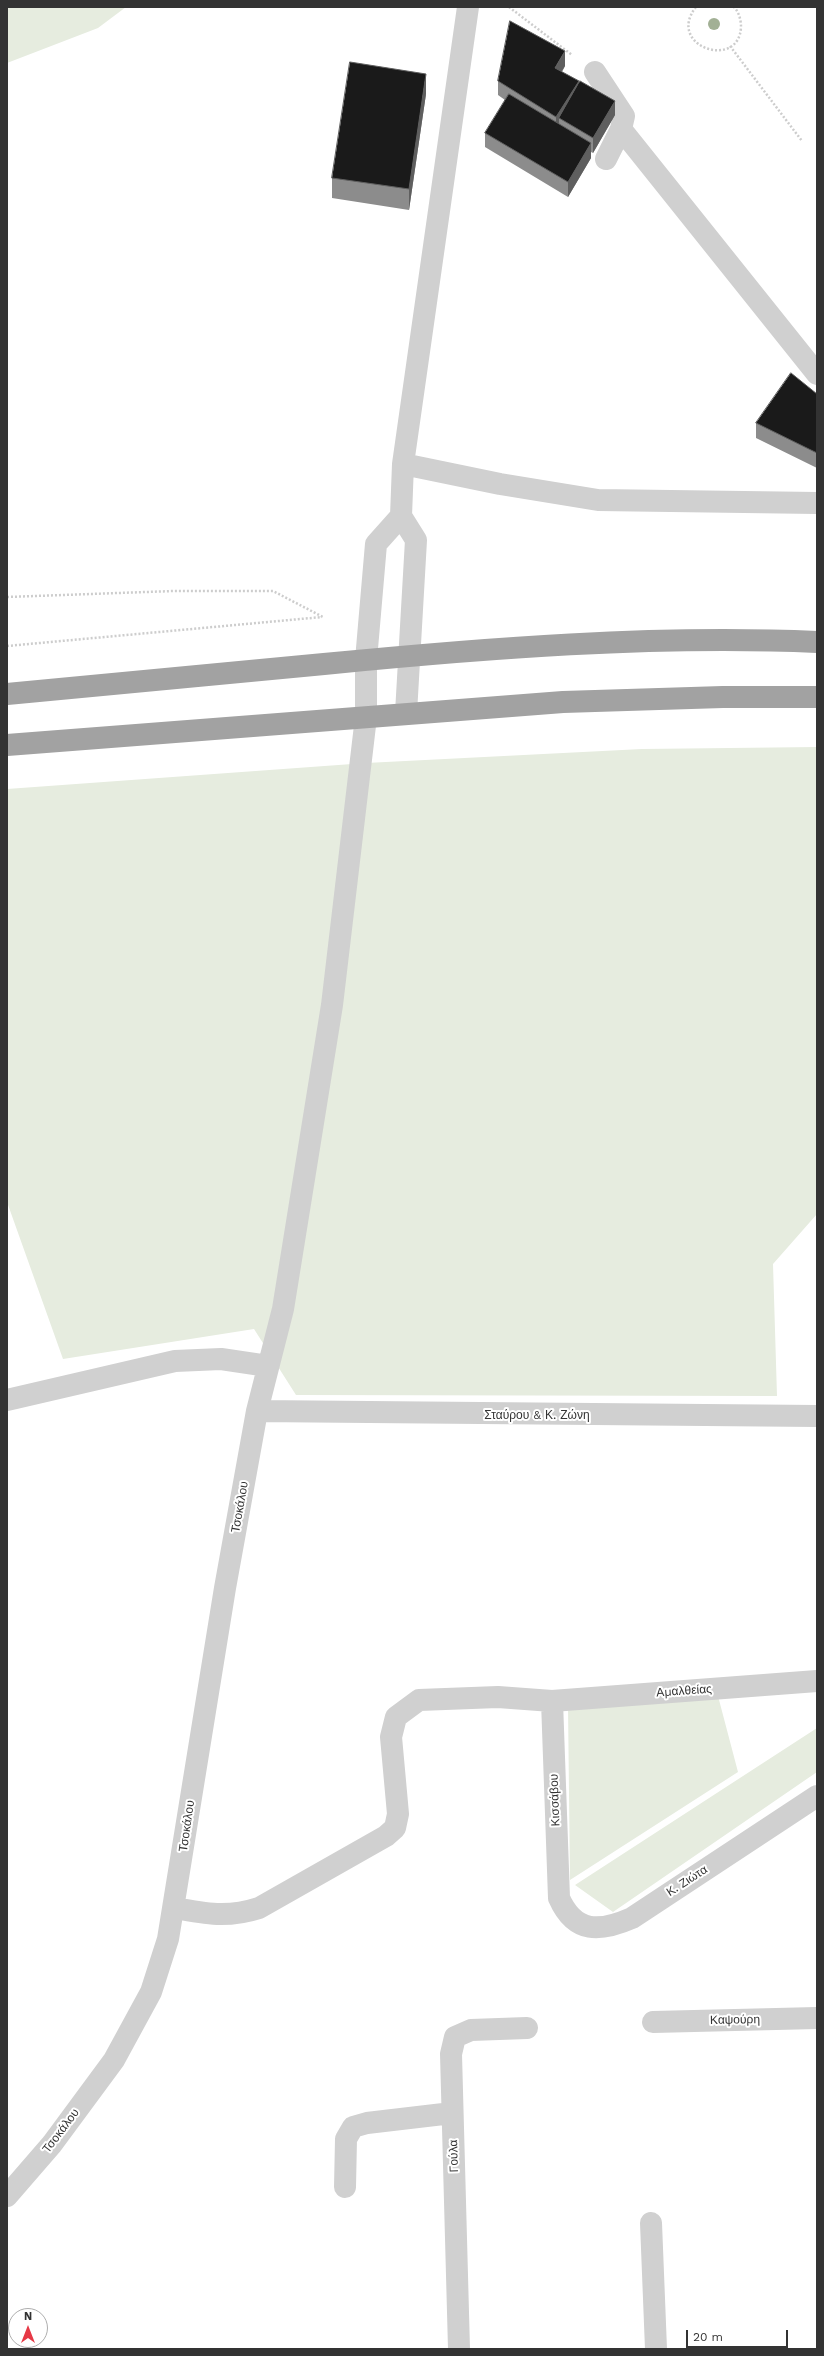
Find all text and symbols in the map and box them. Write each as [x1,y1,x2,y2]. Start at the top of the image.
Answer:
street label: Σταύρου & Κ. Ζώνη [484,1408,590,1422]
street label: Τσοκάλου [228,1480,252,1534]
street label: Αμαλθείας [656,1682,712,1700]
street label: Κισσάβου [547,1773,563,1827]
street label: Τσοκάλου [176,1799,198,1853]
street label: Κ. Ζιώτα [664,1862,710,1900]
street label: Καψούρη [710,2012,760,2028]
street label: Τσοκάλου [40,2106,82,2156]
street label: Γούλα [446,2139,462,2173]
north arrow [8,2308,48,2348]
text: N [24,2310,32,2323]
scale bar [688,2322,790,2348]
text: 20 m [693,2330,723,2344]

